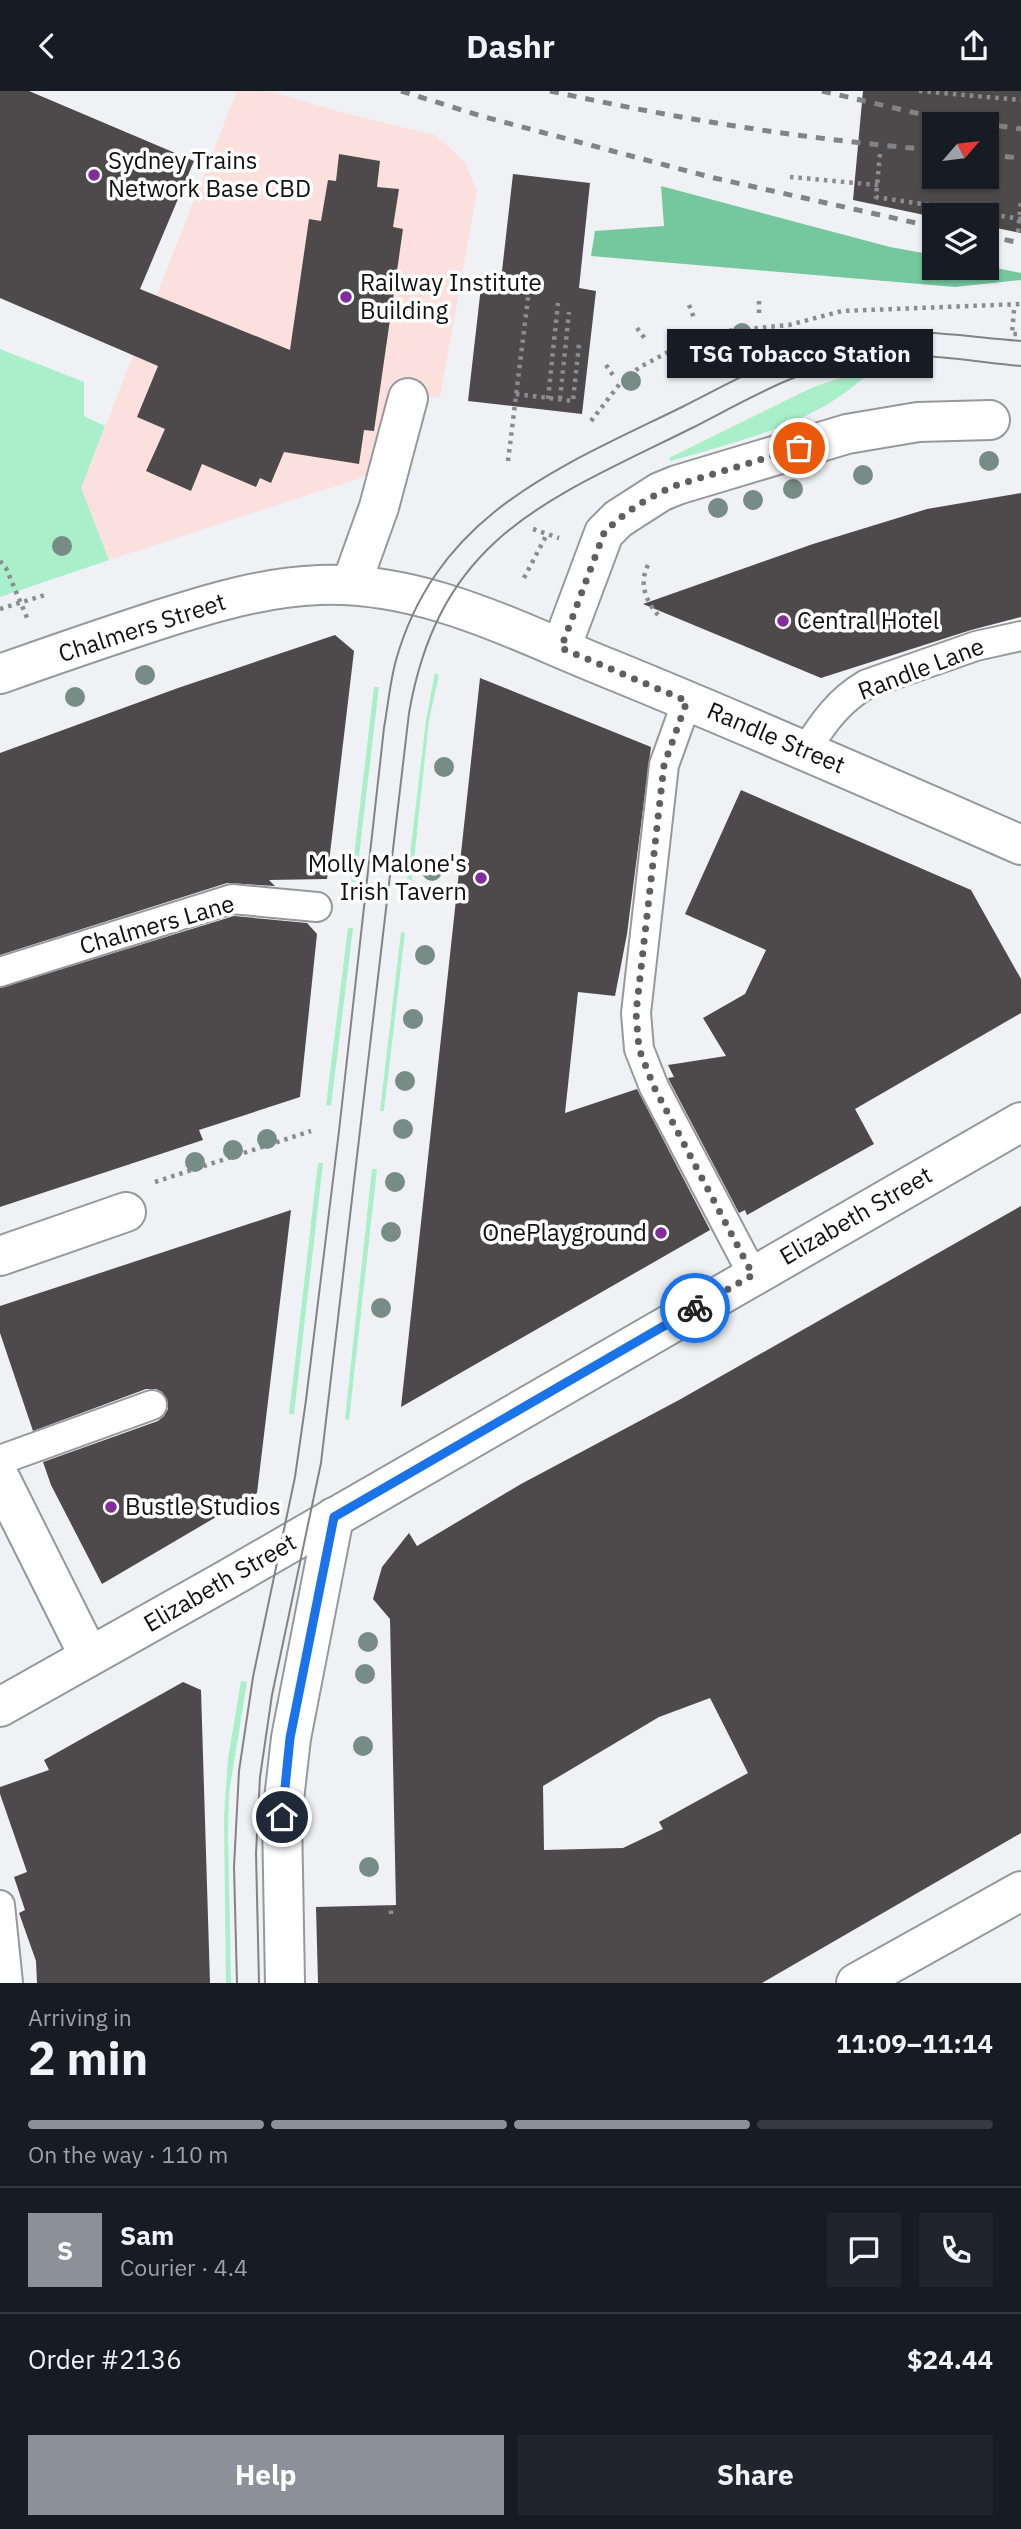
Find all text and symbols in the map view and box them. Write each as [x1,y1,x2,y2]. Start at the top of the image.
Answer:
text: Dashr [466,25,555,67]
icon: back [28,27,66,65]
icon: share [955,27,993,65]
north arrow [922,112,999,189]
map controls [922,112,999,280]
place label: Sydney Trains Network Base CBD [108,144,311,204]
marker: Sydney Trains Network Base CBD [86,167,102,183]
button: layers [922,203,999,280]
place label: Railway Institute Building [360,266,542,326]
marker: Railway Institute Building [338,289,354,305]
callout: TSG Tobacco Station [666,329,932,378]
text: TSG Tobacco Station [689,338,911,368]
pin [769,418,829,478]
icon: bag [780,429,818,467]
street label: Chalmers Street [54,585,229,669]
place label: Central Hotel [797,604,939,636]
marker: Central Hotel [775,613,791,629]
street label: Randle Lane [853,629,988,707]
street label: Randle Street [703,694,850,780]
place label: Molly Malone's Irish Tavern [308,847,467,907]
marker: Molly Malone's Irish Tavern [473,870,489,886]
street label: Chalmers Lane [76,887,238,961]
street label: Elizabeth Street [773,1158,938,1272]
place label: OnePlayground [482,1216,647,1248]
marker: OnePlayground [653,1225,669,1241]
courier [660,1273,730,1343]
icon: bike [676,1289,714,1327]
place label: Bustle Studios [125,1490,281,1522]
marker: Bustle Studios [103,1499,119,1515]
street label: Elizabeth Street [137,1525,302,1639]
pin [252,1787,312,1847]
icon: home [263,1798,301,1836]
text: Arriving in [28,2002,132,2032]
text: 11:09–11:14 [836,2026,993,2060]
text: 2 min [28,2028,148,2088]
text: On the way · 110 m [28,2139,228,2169]
button: chat [827,2213,901,2287]
button: phone [919,2213,993,2287]
text: Sam [120,2218,174,2252]
text: S [57,2233,73,2267]
text: Courier · 4.4 [120,2252,248,2282]
text: Order #2136 [28,2342,182,2376]
text: $24.44 [907,2342,993,2376]
button: Help [28,2435,504,2515]
button: Share [518,2435,993,2515]

